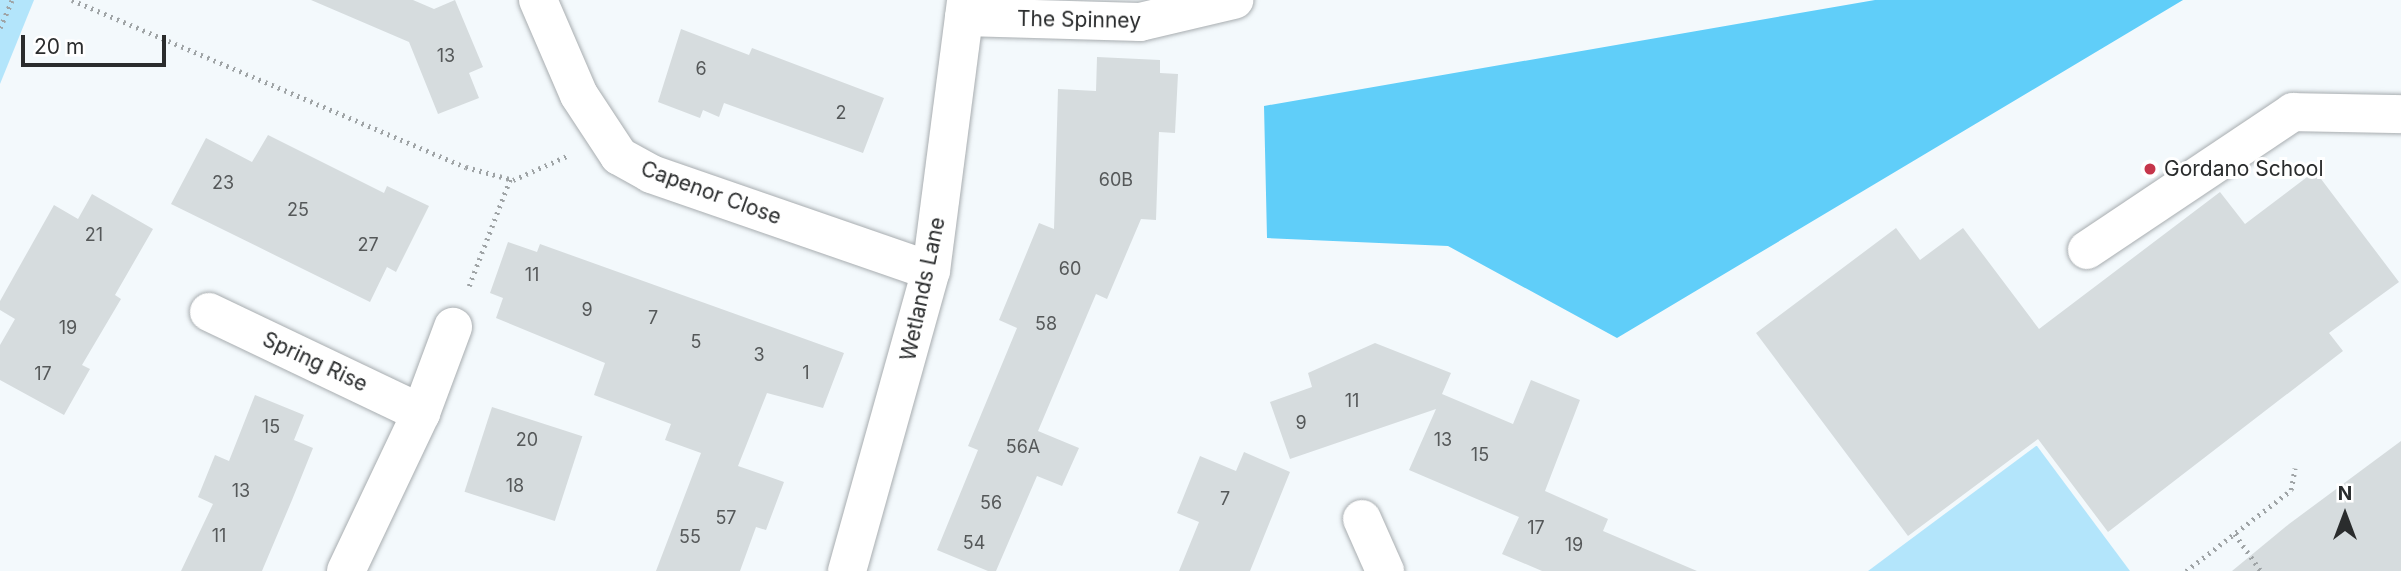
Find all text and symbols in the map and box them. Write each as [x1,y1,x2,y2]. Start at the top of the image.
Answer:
street label: The Spinney [1017,6,1141,34]
scale bar [24,21,170,65]
text: 20 m [34,34,84,59]
house number: 13 [437,45,455,67]
house number: 6 [695,58,707,80]
house number: 2 [836,102,846,124]
street label: Capenor Close [637,156,785,230]
place label: Gordano School [2164,156,2324,182]
marker: Gordano School [2142,161,2158,177]
house number: 60B [1099,169,1133,191]
house number: 23 [212,172,234,194]
house number: 25 [287,199,309,221]
street label: Wetlands Lane [895,215,951,363]
house number: 21 [85,224,103,246]
house number: 27 [357,234,379,256]
house number: 60 [1059,258,1081,280]
house number: 11 [525,264,539,286]
house number: 9 [581,299,593,321]
house number: 7 [648,307,658,329]
house number: 58 [1035,313,1057,335]
house number: 19 [59,317,77,339]
street label: Spring Rise [259,327,371,397]
house number: 5 [691,331,701,353]
house number: 3 [753,344,765,366]
house number: 1 [802,362,810,384]
house number: 17 [34,363,52,385]
house number: 11 [1345,390,1359,412]
house number: 9 [1295,412,1307,434]
house number: 15 [262,416,280,438]
house number: 20 [516,429,538,451]
house number: 13 [1434,429,1452,451]
house number: 56A [1006,436,1040,458]
house number: 15 [1471,444,1489,466]
house number: 18 [506,475,524,497]
house number: 13 [232,480,250,502]
north arrow [2310,480,2380,550]
text: N [2338,482,2352,505]
house number: 7 [1220,488,1230,510]
house number: 56 [980,492,1002,514]
house number: 57 [715,507,737,529]
house number: 17 [1527,517,1545,539]
house number: 11 [212,525,226,547]
house number: 55 [679,526,701,548]
house number: 54 [963,532,985,554]
house number: 19 [1565,534,1583,556]

